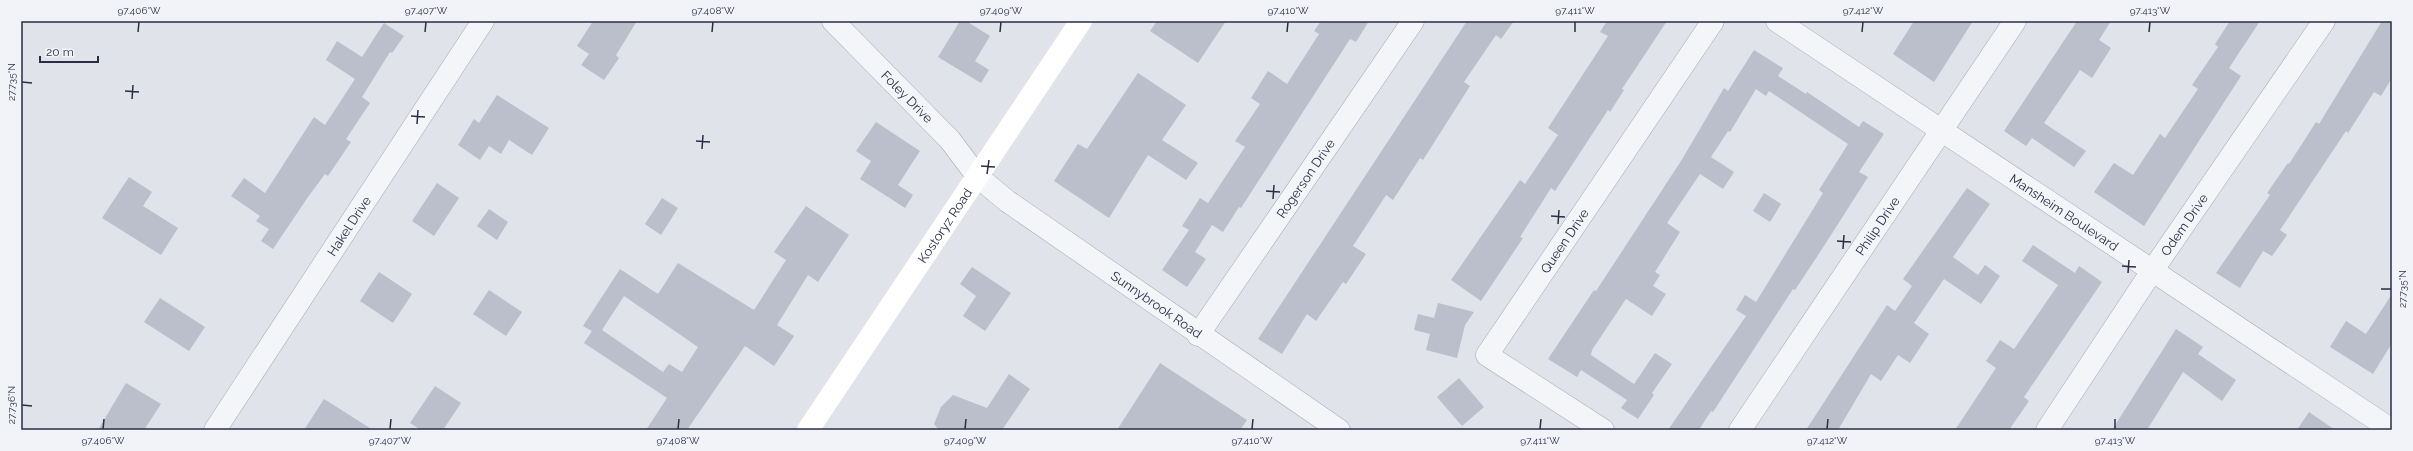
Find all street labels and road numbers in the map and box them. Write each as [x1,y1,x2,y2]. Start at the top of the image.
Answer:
street label: Foley Drive [878,67,936,126]
street label: Rogerson Drive [1273,136,1338,221]
street label: Mansheim Boulevard [2007,171,2121,254]
street label: Kostoryz Road [914,185,975,266]
street label: Odem Drive [2157,190,2211,258]
street label: Hakel Drive [324,193,374,259]
street label: Philip Drive [1852,193,1902,258]
street label: Queen Drive [1537,205,1592,276]
street label: Sunnybrook Road [1108,268,1205,341]

